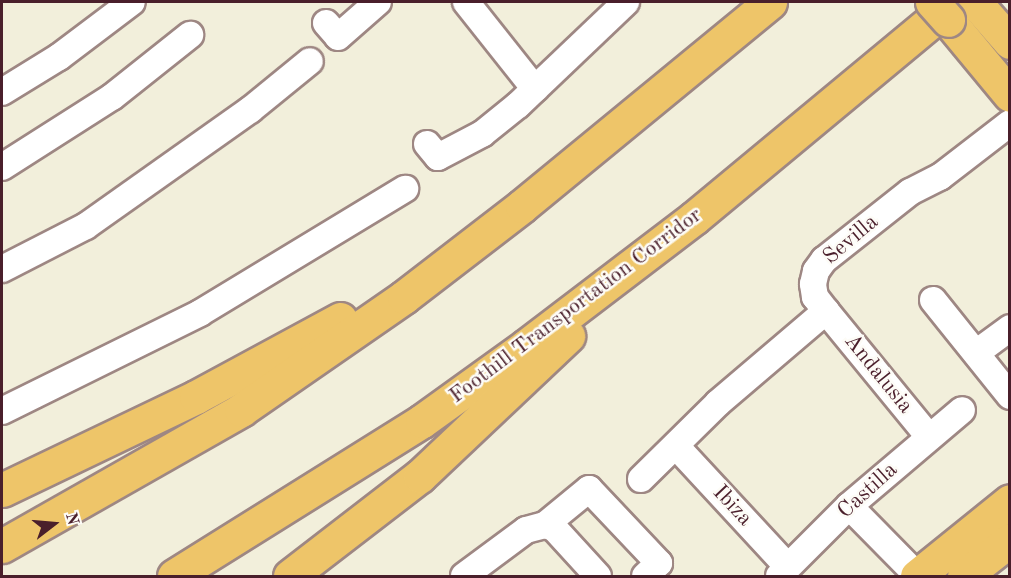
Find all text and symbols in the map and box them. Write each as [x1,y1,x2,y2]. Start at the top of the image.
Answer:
street label: Foothill Transportation Corridor [445,202,707,410]
street label: Sevilla [818,209,884,271]
street label: Andalusia [838,329,918,419]
street label: Castilla [833,457,903,525]
street label: Ibiza [707,480,757,532]
north arrow [24,494,84,554]
text: N [62,511,81,527]

